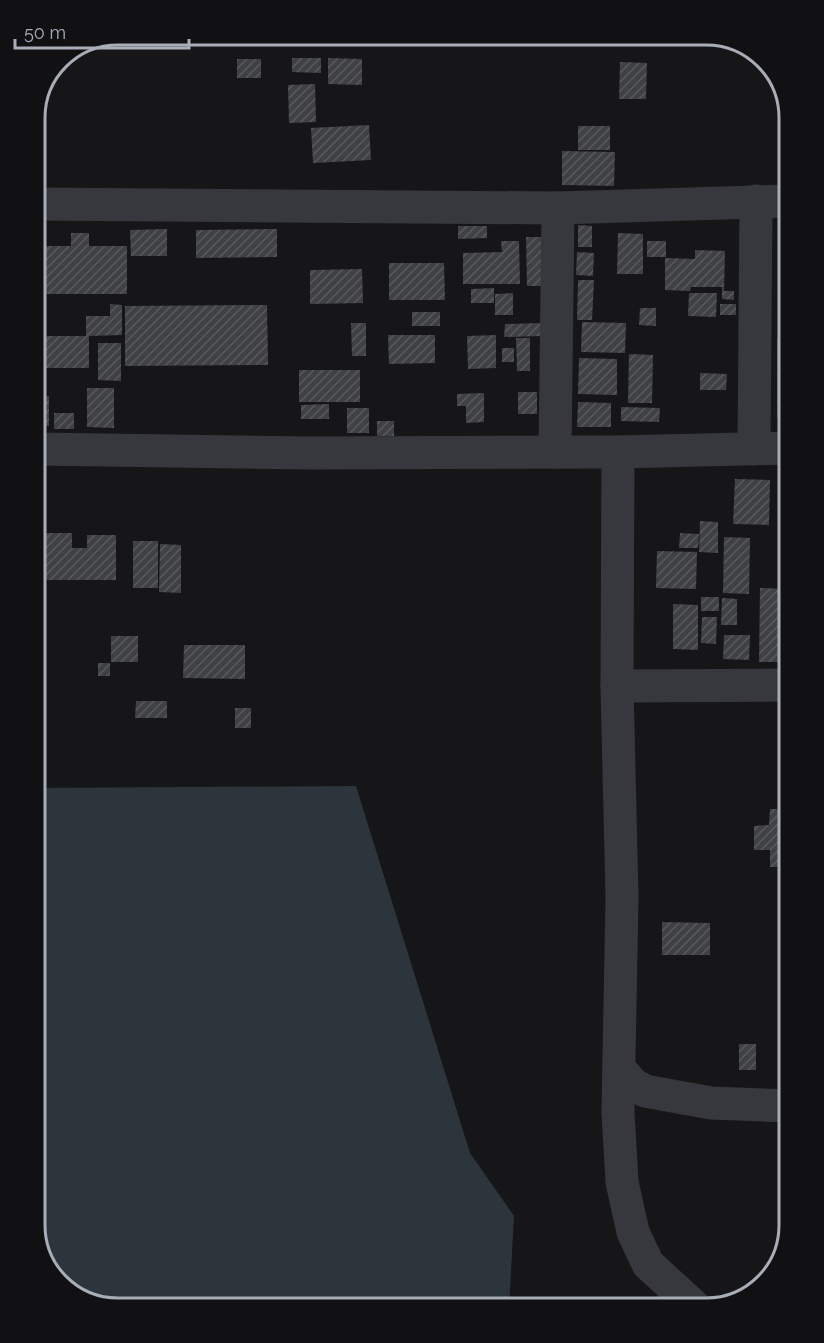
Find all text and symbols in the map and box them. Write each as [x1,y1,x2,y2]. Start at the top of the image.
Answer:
scale bar [15,12,189,50]
text: 50 m [24,22,66,43]

